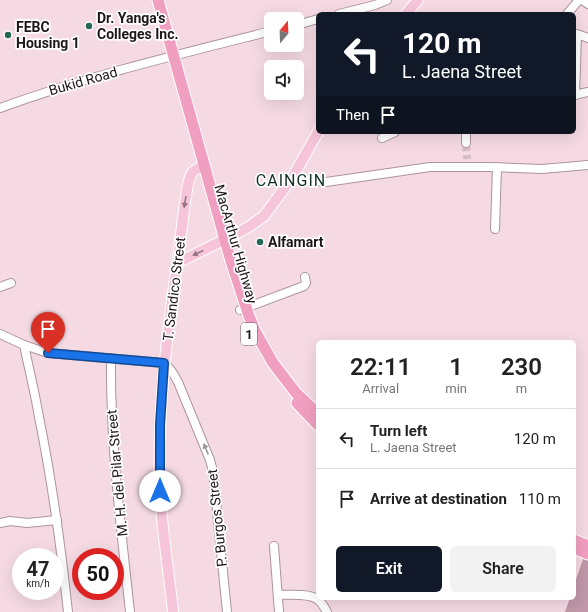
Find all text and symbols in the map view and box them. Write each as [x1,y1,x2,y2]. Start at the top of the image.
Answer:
place label: Dr. Yanga's Colleges Inc. [97,10,179,42]
north arrow [264,12,304,52]
map controls [264,12,304,100]
place label: FEBC Housing 1 [16,19,80,51]
marker: Dr. Yanga's Colleges Inc. [84,21,94,31]
text: 120 m [402,27,481,60]
icon: left [336,28,388,80]
marker: FEBC Housing 1 [3,30,13,40]
button: sound [264,60,304,100]
text: L. Jaena Street [402,61,522,82]
street label: Bukid Road [47,64,119,98]
icon: arrive [377,104,399,126]
text: Then [336,106,369,124]
district label: CAINGIN [256,171,326,190]
street label: MacArthur Highway [211,183,261,306]
one-way arrow [182,196,188,208]
place label: Alfamart [268,234,324,250]
street label: T. Sandico Street [160,236,188,342]
marker: Alfamart [255,237,265,247]
one-way arrow [192,250,204,256]
pin [31,312,65,353]
icon: arrive [37,318,59,340]
road number: 1 [241,323,257,345]
text: 22:11 [350,353,411,381]
text: 1 [449,353,463,381]
text: 230 [501,353,542,381]
text: Arrival [362,381,399,396]
text: min [445,381,467,396]
text: m [516,381,527,396]
street label: M. H. del Pilar Street [103,409,131,537]
text: Turn left [370,422,427,440]
icon: left [336,428,358,450]
text: 120 m [514,430,556,448]
text: L. Jaena Street [370,440,457,455]
one-way arrow [202,442,208,454]
street label: P. Burgos Street [204,468,230,568]
position arrow [139,470,181,512]
icon: arrive [336,488,358,510]
text: Arrive at destination [370,490,507,508]
text: 110 m [519,490,561,508]
button: Exit [336,546,442,592]
button: Share [450,546,556,592]
speed limit sign: 50 [72,548,124,600]
text: 47 [27,557,49,581]
text: km/h [26,578,50,589]

